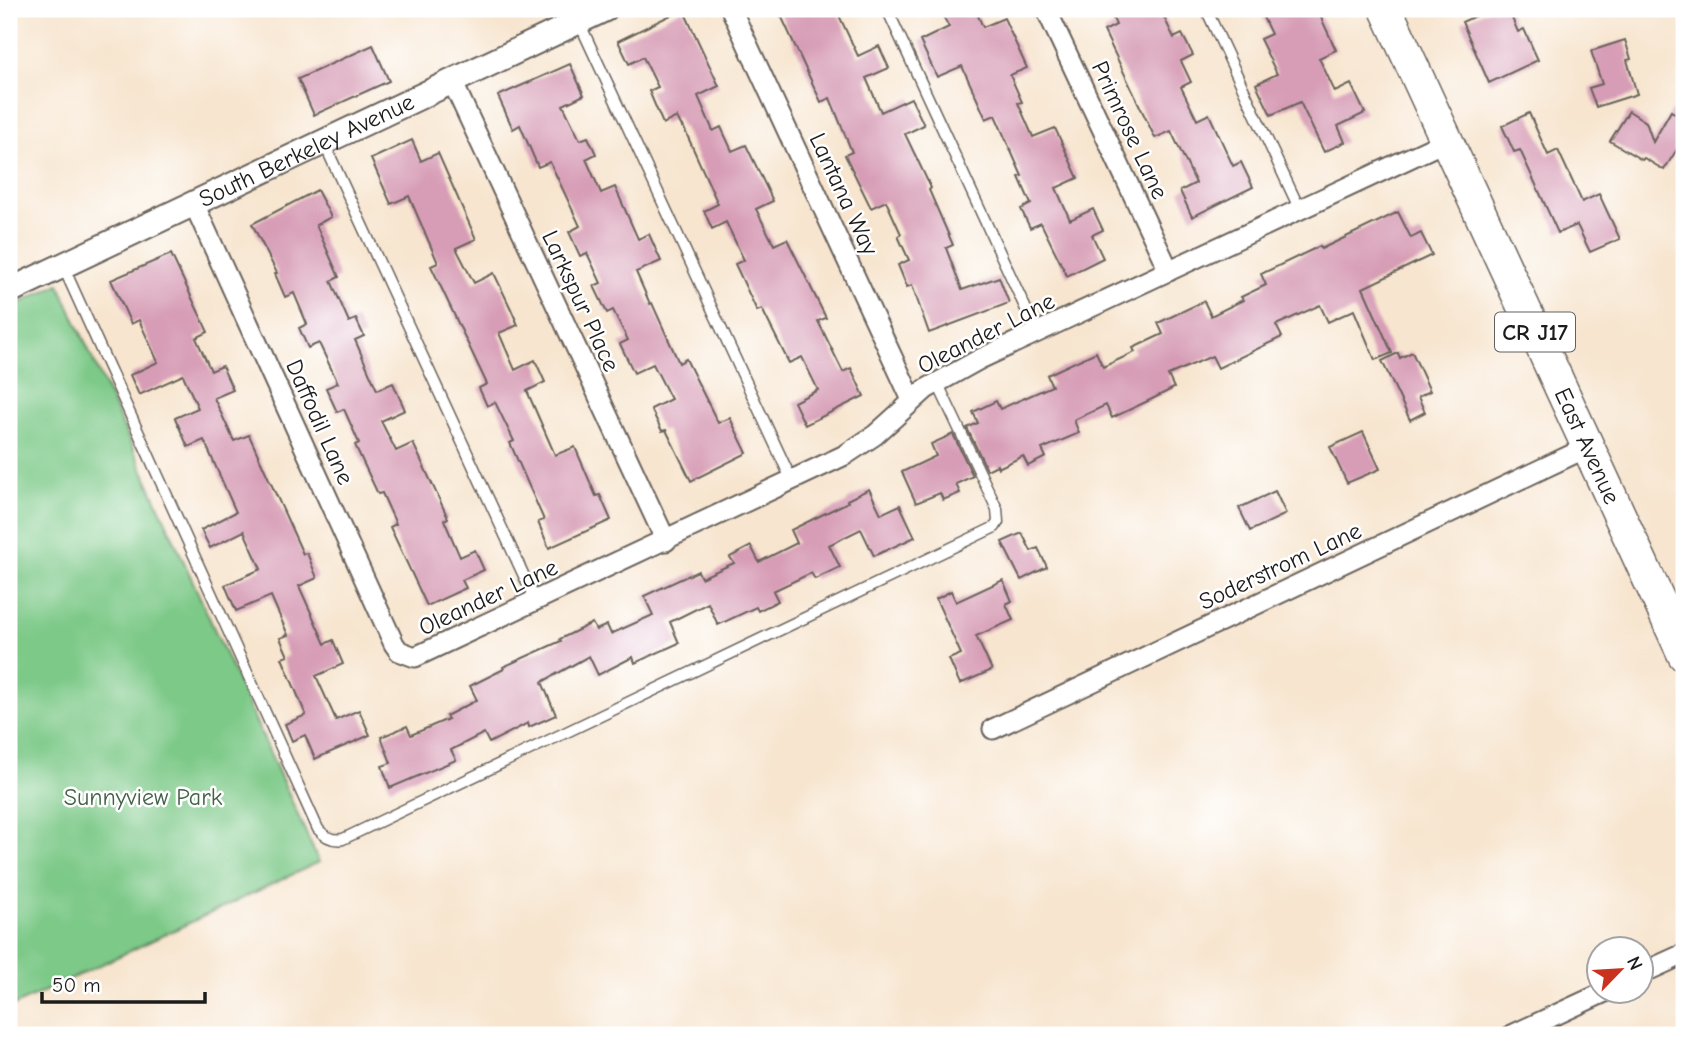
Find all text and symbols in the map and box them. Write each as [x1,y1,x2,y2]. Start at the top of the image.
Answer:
street label: Primrose Lane [1086,56,1174,204]
street label: South Berkeley Avenue [194,87,418,213]
street label: Lantana Way [803,128,885,260]
street label: Larkspur Place [536,226,626,376]
street label: Oleander Lane [913,286,1059,380]
road number: CR J17 [1495,312,1575,352]
street label: Daffodil Lane [280,355,360,489]
street label: East Avenue [1549,383,1626,508]
street label: Soderstrom Lane [1194,516,1366,616]
street label: Oleander Lane [414,553,562,641]
park label: Sunnyview Park [64,783,223,811]
north arrow [1584,936,1654,1006]
text: N [1622,953,1647,974]
scale bar [42,960,205,1004]
text: 50 m [52,973,101,997]

